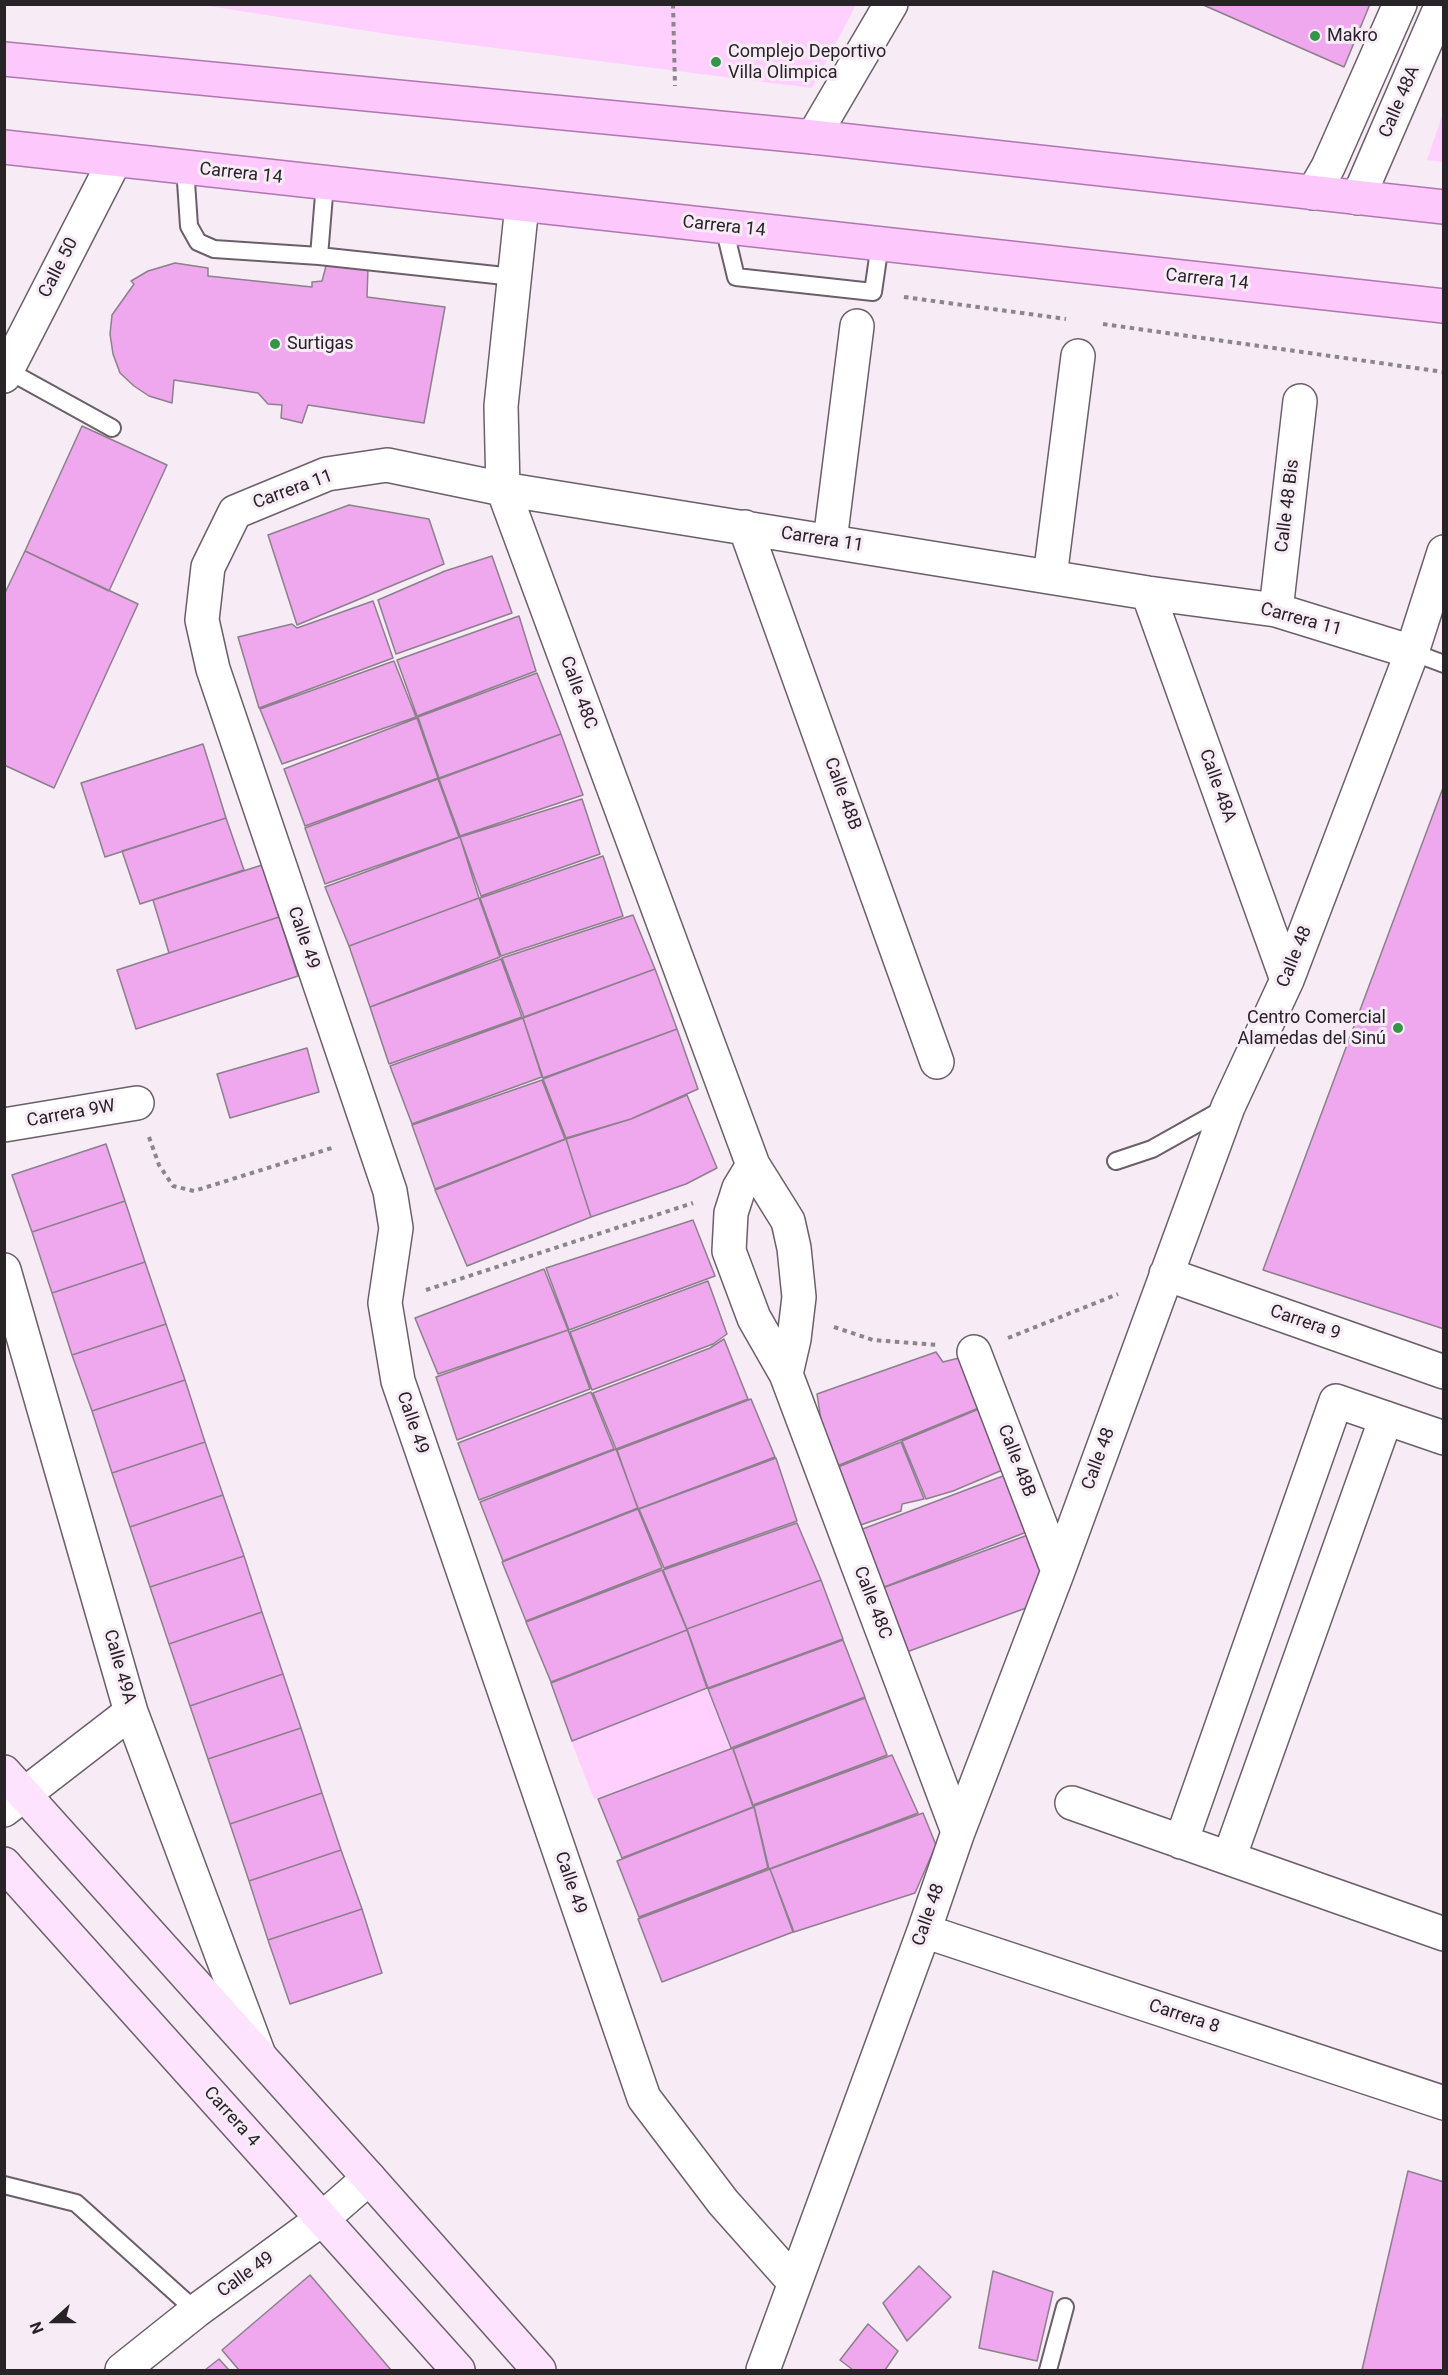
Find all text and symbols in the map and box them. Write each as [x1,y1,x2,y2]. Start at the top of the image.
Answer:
place label: Makro [1327,25,1378,47]
marker: Makro [1308,29,1322,43]
place label: Complejo Deportivo Villa Olimpica [728,41,886,84]
marker: Complejo Deportivo Villa Olimpica [709,55,723,69]
street label: Calle 48A [1375,63,1425,141]
street label: Carrera 14 [198,159,284,189]
street label: Carrera 14 [681,212,767,242]
street label: Calle 50 [35,234,83,302]
street label: Carrera 14 [1164,265,1250,295]
place label: Surtigas [287,333,354,355]
marker: Surtigas [268,337,282,351]
street label: Calle 48 Bis [1272,458,1304,554]
street label: Carrera 11 [250,466,336,514]
street label: Carrera 11 [779,523,865,557]
street label: Carrera 11 [1258,599,1344,641]
street label: Calle 48C [555,653,601,733]
street label: Calle 48A [1194,746,1240,826]
street label: Calle 48B [819,755,865,833]
street label: Calle 49 [282,904,324,972]
street label: Calle 48 [1273,923,1317,991]
place label: Centro Comercial Alamedas del Sinú [1238,1007,1386,1050]
marker: Centro Comercial Alamedas del Sinú [1391,1021,1405,1035]
street label: Carrera 9W [25,1096,117,1132]
street label: Carrera 9 [1267,1301,1343,1345]
street label: Calle 49 [391,1389,433,1457]
street label: Calle 48B [992,1422,1040,1500]
street label: Calle 48 [1078,1425,1120,1493]
street label: Calle 48C [848,1564,896,1642]
street label: Calle 49A [98,1627,140,1707]
street label: Calle 49 [549,1849,591,1917]
street label: Calle 48 [908,1881,950,1949]
street label: Carrera 8 [1146,1995,1222,2039]
street label: Carrera 4 [198,2083,264,2151]
street label: Calle 49 [214,2247,278,2303]
north arrow [24,2291,84,2351]
text: N [26,2319,48,2336]

